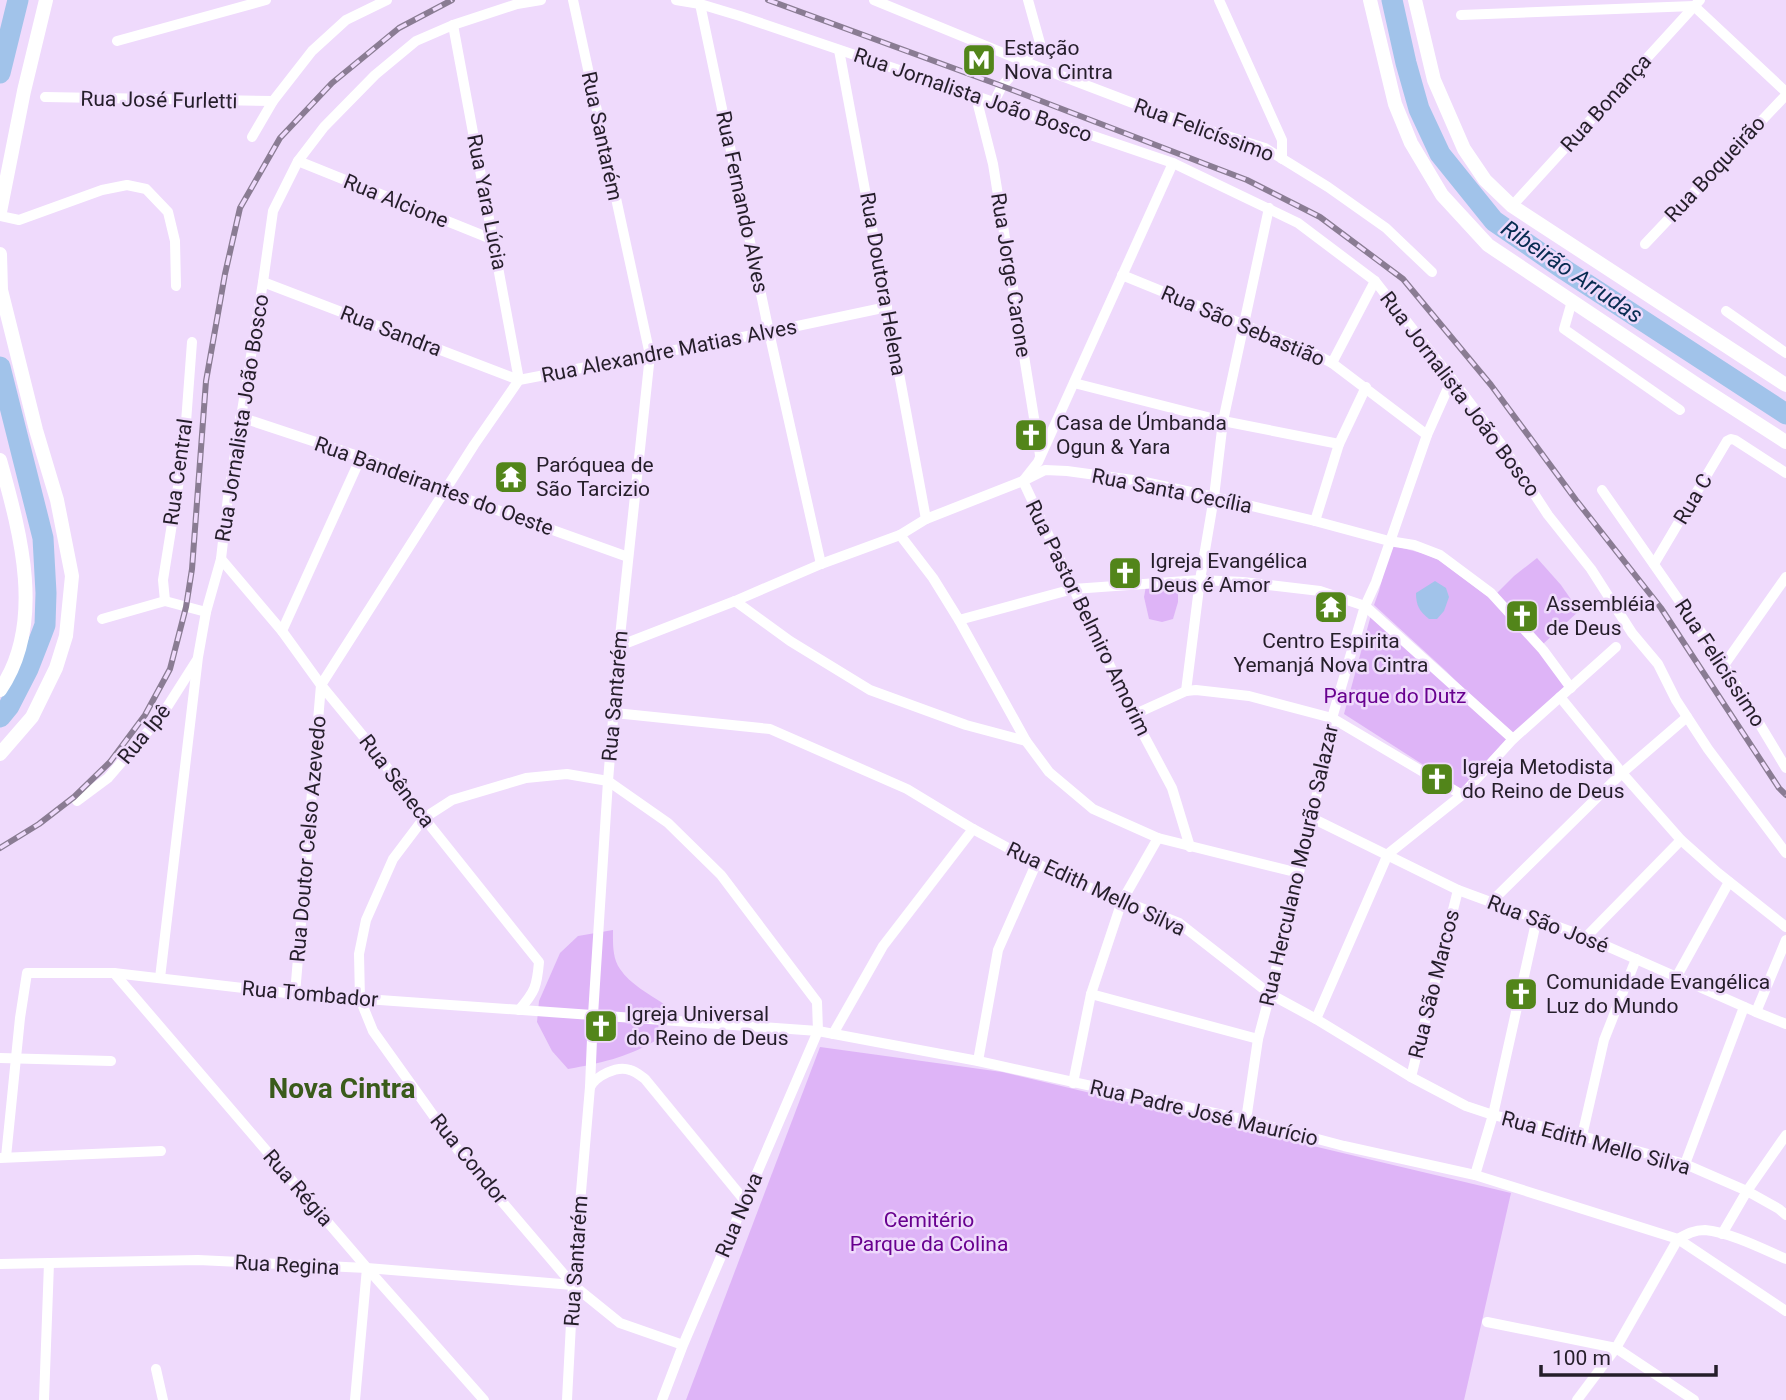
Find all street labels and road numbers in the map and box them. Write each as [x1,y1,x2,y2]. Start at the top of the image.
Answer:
street label: Rua Jornalista João Bosco [851,43,1095,147]
street label: Rua Bonança [1556,49,1656,157]
street label: Rua Santarém [577,69,627,203]
street label: Rua José Furletti [80,87,238,113]
street label: Rua Felicíssimo [1131,94,1277,166]
street label: Rua Fernando Alves [711,109,773,295]
street label: Rua Boqueirão [1660,111,1770,227]
street label: Rua Yara Lúcia [462,132,512,272]
street label: Rua Alcione [340,169,452,233]
street label: Rua Doutora Helena [855,190,911,378]
street label: Rua Jorge Carone [986,191,1036,359]
street label: Rua São Sebastião [1158,281,1328,371]
street label: Rua Jornalista João Bosco [1375,287,1545,501]
street label: Rua Jornalista João Bosco [211,292,273,544]
street label: Rua Sandra [337,301,445,361]
street label: Rua Alexandre Matias Alves [539,314,799,388]
street label: Rua Central [159,417,197,527]
street label: Rua Bandeirantes do Oeste [311,432,557,540]
street label: Rua Santa Cecília [1090,464,1254,518]
street label: Rua C [1669,469,1717,529]
street label: Rua Pastor Belmiro Amorim [1020,496,1156,740]
street label: Rua Felicíssimo [1670,595,1770,731]
street label: Rua Santarém [597,630,633,762]
street label: Rua Ipê [113,699,175,769]
street label: Rua Doutor Celso Azevedo [285,715,331,963]
street label: Rua Herculano Mourão Salazar [1255,722,1343,1008]
street label: Rua Sêneca [354,730,440,832]
street label: Rua Edith Mello Silva [1003,837,1189,941]
street label: Rua São José [1484,890,1612,958]
street label: Rua São Marcos [1404,907,1464,1061]
street label: Rua Tombador [241,976,379,1012]
street label: Rua Padre José Maurício [1088,1075,1320,1151]
street label: Rua Edith Mello Silva [1499,1106,1693,1180]
street label: Rua Condor [425,1109,513,1209]
street label: Rua Régia [258,1145,338,1231]
street label: Rua Nova [710,1169,768,1261]
street label: Rua Santarém [559,1195,593,1327]
street label: Rua Regina [234,1250,340,1280]

